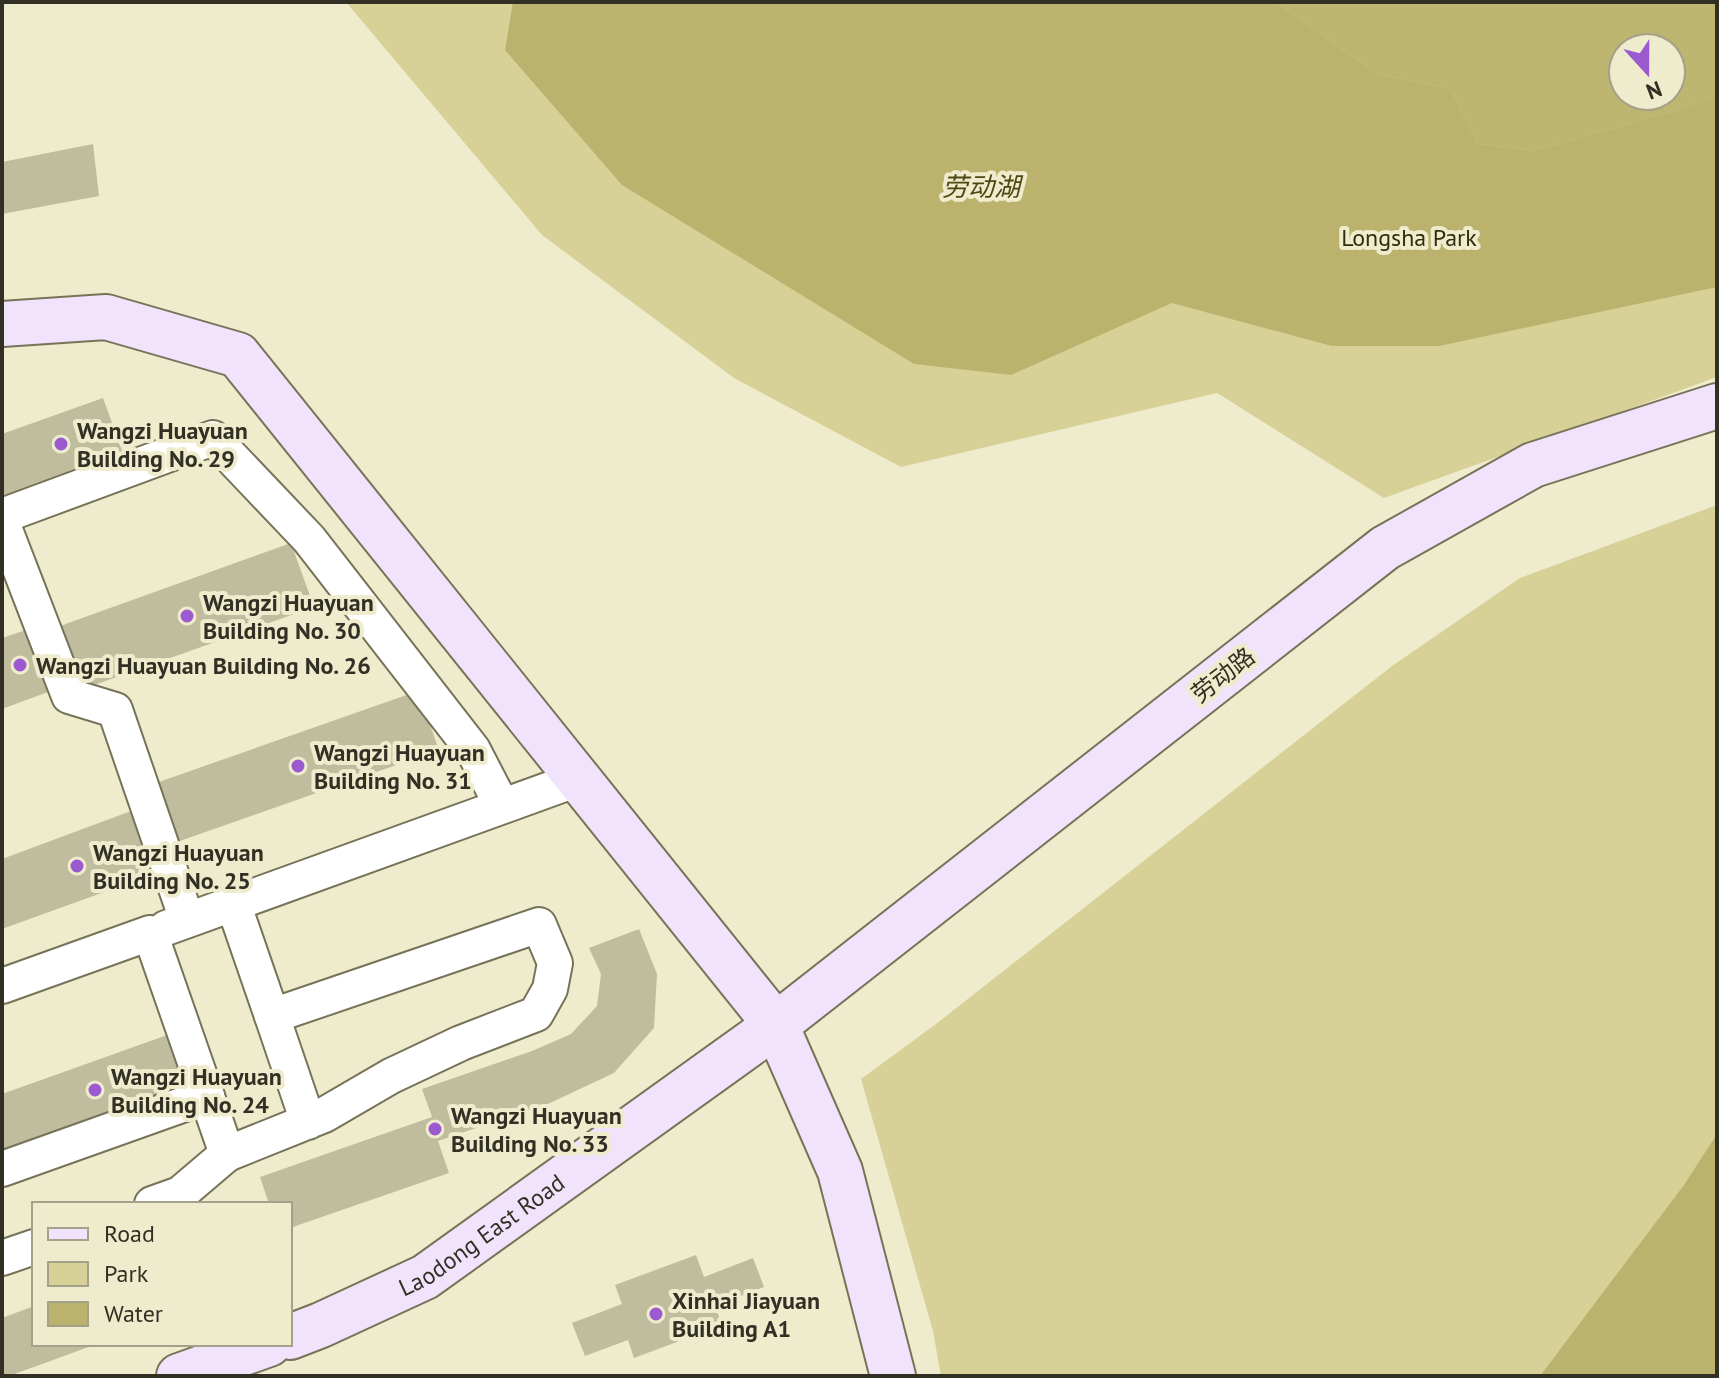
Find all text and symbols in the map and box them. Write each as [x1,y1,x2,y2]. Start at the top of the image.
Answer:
north arrow [1607,32,1687,112]
text: N [1642,75,1666,106]
water label: 劳动湖 [942,170,1024,203]
park label: Longsha Park [1341,222,1477,253]
place label: Wangzi Huayuan Building No. 29 [77,415,248,474]
marker: Wangzi Huayuan Building No. 29 [52,435,70,453]
place label: Wangzi Huayuan Building No. 30 [203,587,374,646]
marker: Wangzi Huayuan Building No. 30 [178,607,196,625]
street label: 劳动路 [1185,641,1261,709]
place label: Wangzi Huayuan Building No. 26 [36,650,371,681]
marker: Wangzi Huayuan Building No. 26 [11,656,29,674]
place label: Wangzi Huayuan Building No. 31 [314,737,485,796]
marker: Wangzi Huayuan Building No. 31 [289,757,307,775]
place label: Wangzi Huayuan Building No. 25 [93,837,264,896]
marker: Wangzi Huayuan Building No. 25 [68,857,86,875]
place label: Wangzi Huayuan Building No. 24 [111,1061,282,1120]
marker: Wangzi Huayuan Building No. 24 [86,1081,104,1099]
place label: Wangzi Huayuan Building No. 33 [451,1100,622,1159]
marker: Wangzi Huayuan Building No. 33 [426,1120,444,1138]
street label: Laodong East Road [394,1167,570,1303]
legend [32,1202,292,1346]
text: Road [104,1218,155,1249]
text: Park [104,1258,149,1289]
place label: Xinhai Jiayuan Building A1 [672,1285,820,1344]
text: Water [104,1298,163,1329]
marker: Xinhai Jiayuan Building A1 [647,1305,665,1323]

